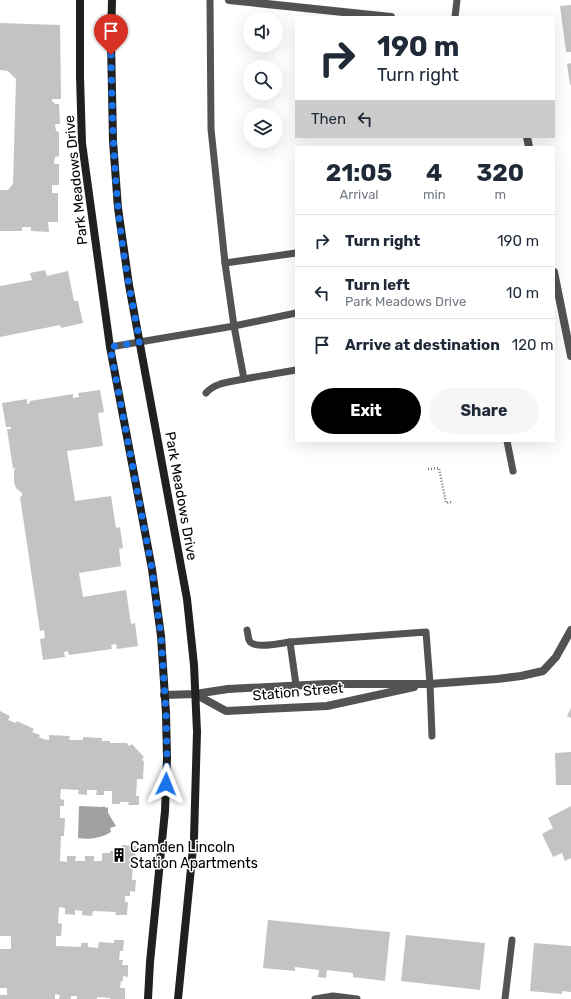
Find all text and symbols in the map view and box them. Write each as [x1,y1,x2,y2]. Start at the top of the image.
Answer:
map controls [243,12,283,148]
button: sound [243,12,283,52]
pin [94,14,128,55]
icon: arrive [100,20,122,42]
text: 190 m [377,30,460,63]
icon: right [311,32,363,84]
button: search [243,60,283,100]
text: Turn right [377,64,459,86]
button: layers [243,108,283,148]
icon: left [354,108,376,130]
text: Then [311,110,346,128]
street label: Park Meadows Drive [61,114,91,246]
text: 21:05 [326,159,392,187]
text: 4 [426,159,443,187]
text: 320 [476,159,524,187]
text: Arrival [339,187,379,202]
text: min [423,187,446,202]
text: m [495,187,506,202]
icon: right [311,230,333,252]
text: Turn right [345,232,420,250]
text: 190 m [497,232,539,250]
text: Turn left [345,276,410,294]
icon: left [311,282,333,304]
text: 10 m [506,284,539,302]
text: Park Meadows Drive [345,294,466,309]
icon: arrive [311,334,333,356]
text: Arrive at destination [345,336,500,354]
text: 120 m [512,336,554,354]
button: Exit [311,388,421,434]
button: Share [429,388,539,434]
street label: Park Meadows Drive [161,430,201,562]
street label: Station Street [252,680,345,704]
position arrow [145,763,187,805]
place label: Camden Lincoln Station Apartments [130,839,258,872]
building icon: Camden Lincoln Station Apartments [111,847,127,863]

